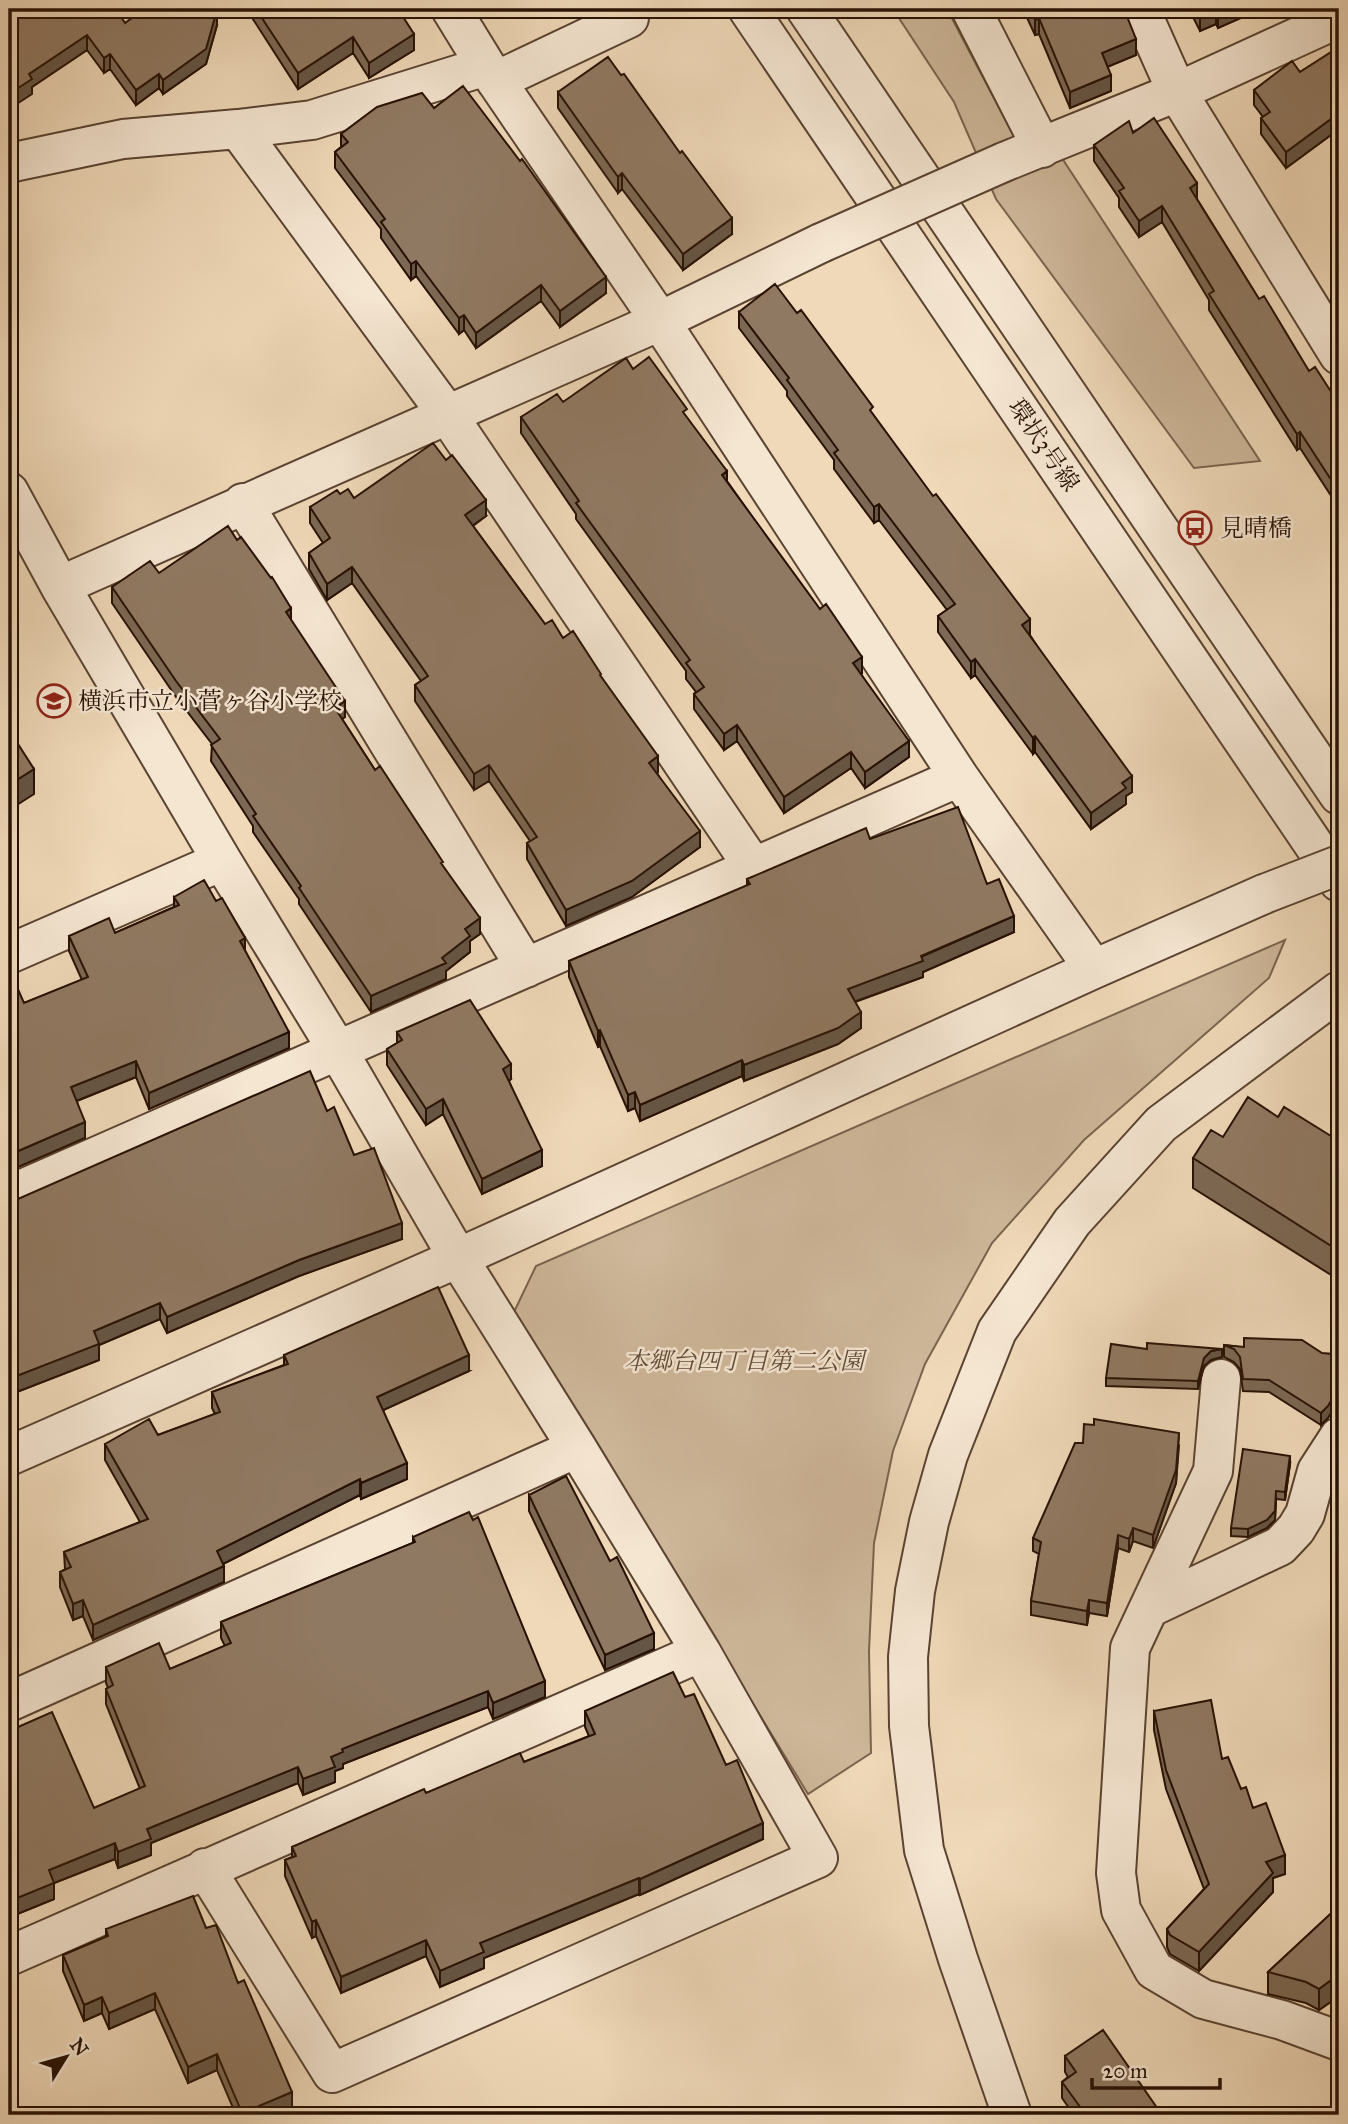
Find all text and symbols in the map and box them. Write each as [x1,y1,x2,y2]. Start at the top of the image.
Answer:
street label: 環状3号線 [1002,393,1086,497]
bus stop icon: 見晴橋 [1176,509,1214,547]
place label: 見晴橋 [1220,513,1292,543]
school or university icon: 横浜市立小菅ヶ谷小学校 [35,682,73,720]
place label: 横浜市立小菅ヶ谷小学校 [78,686,342,716]
park label: 本郷台四丁目第二公園 [624,1346,868,1376]
north arrow [32,2022,102,2092]
text: N [65,2034,93,2060]
scale bar [1092,2047,1220,2091]
text: 20 m [1103,2058,1148,2084]

